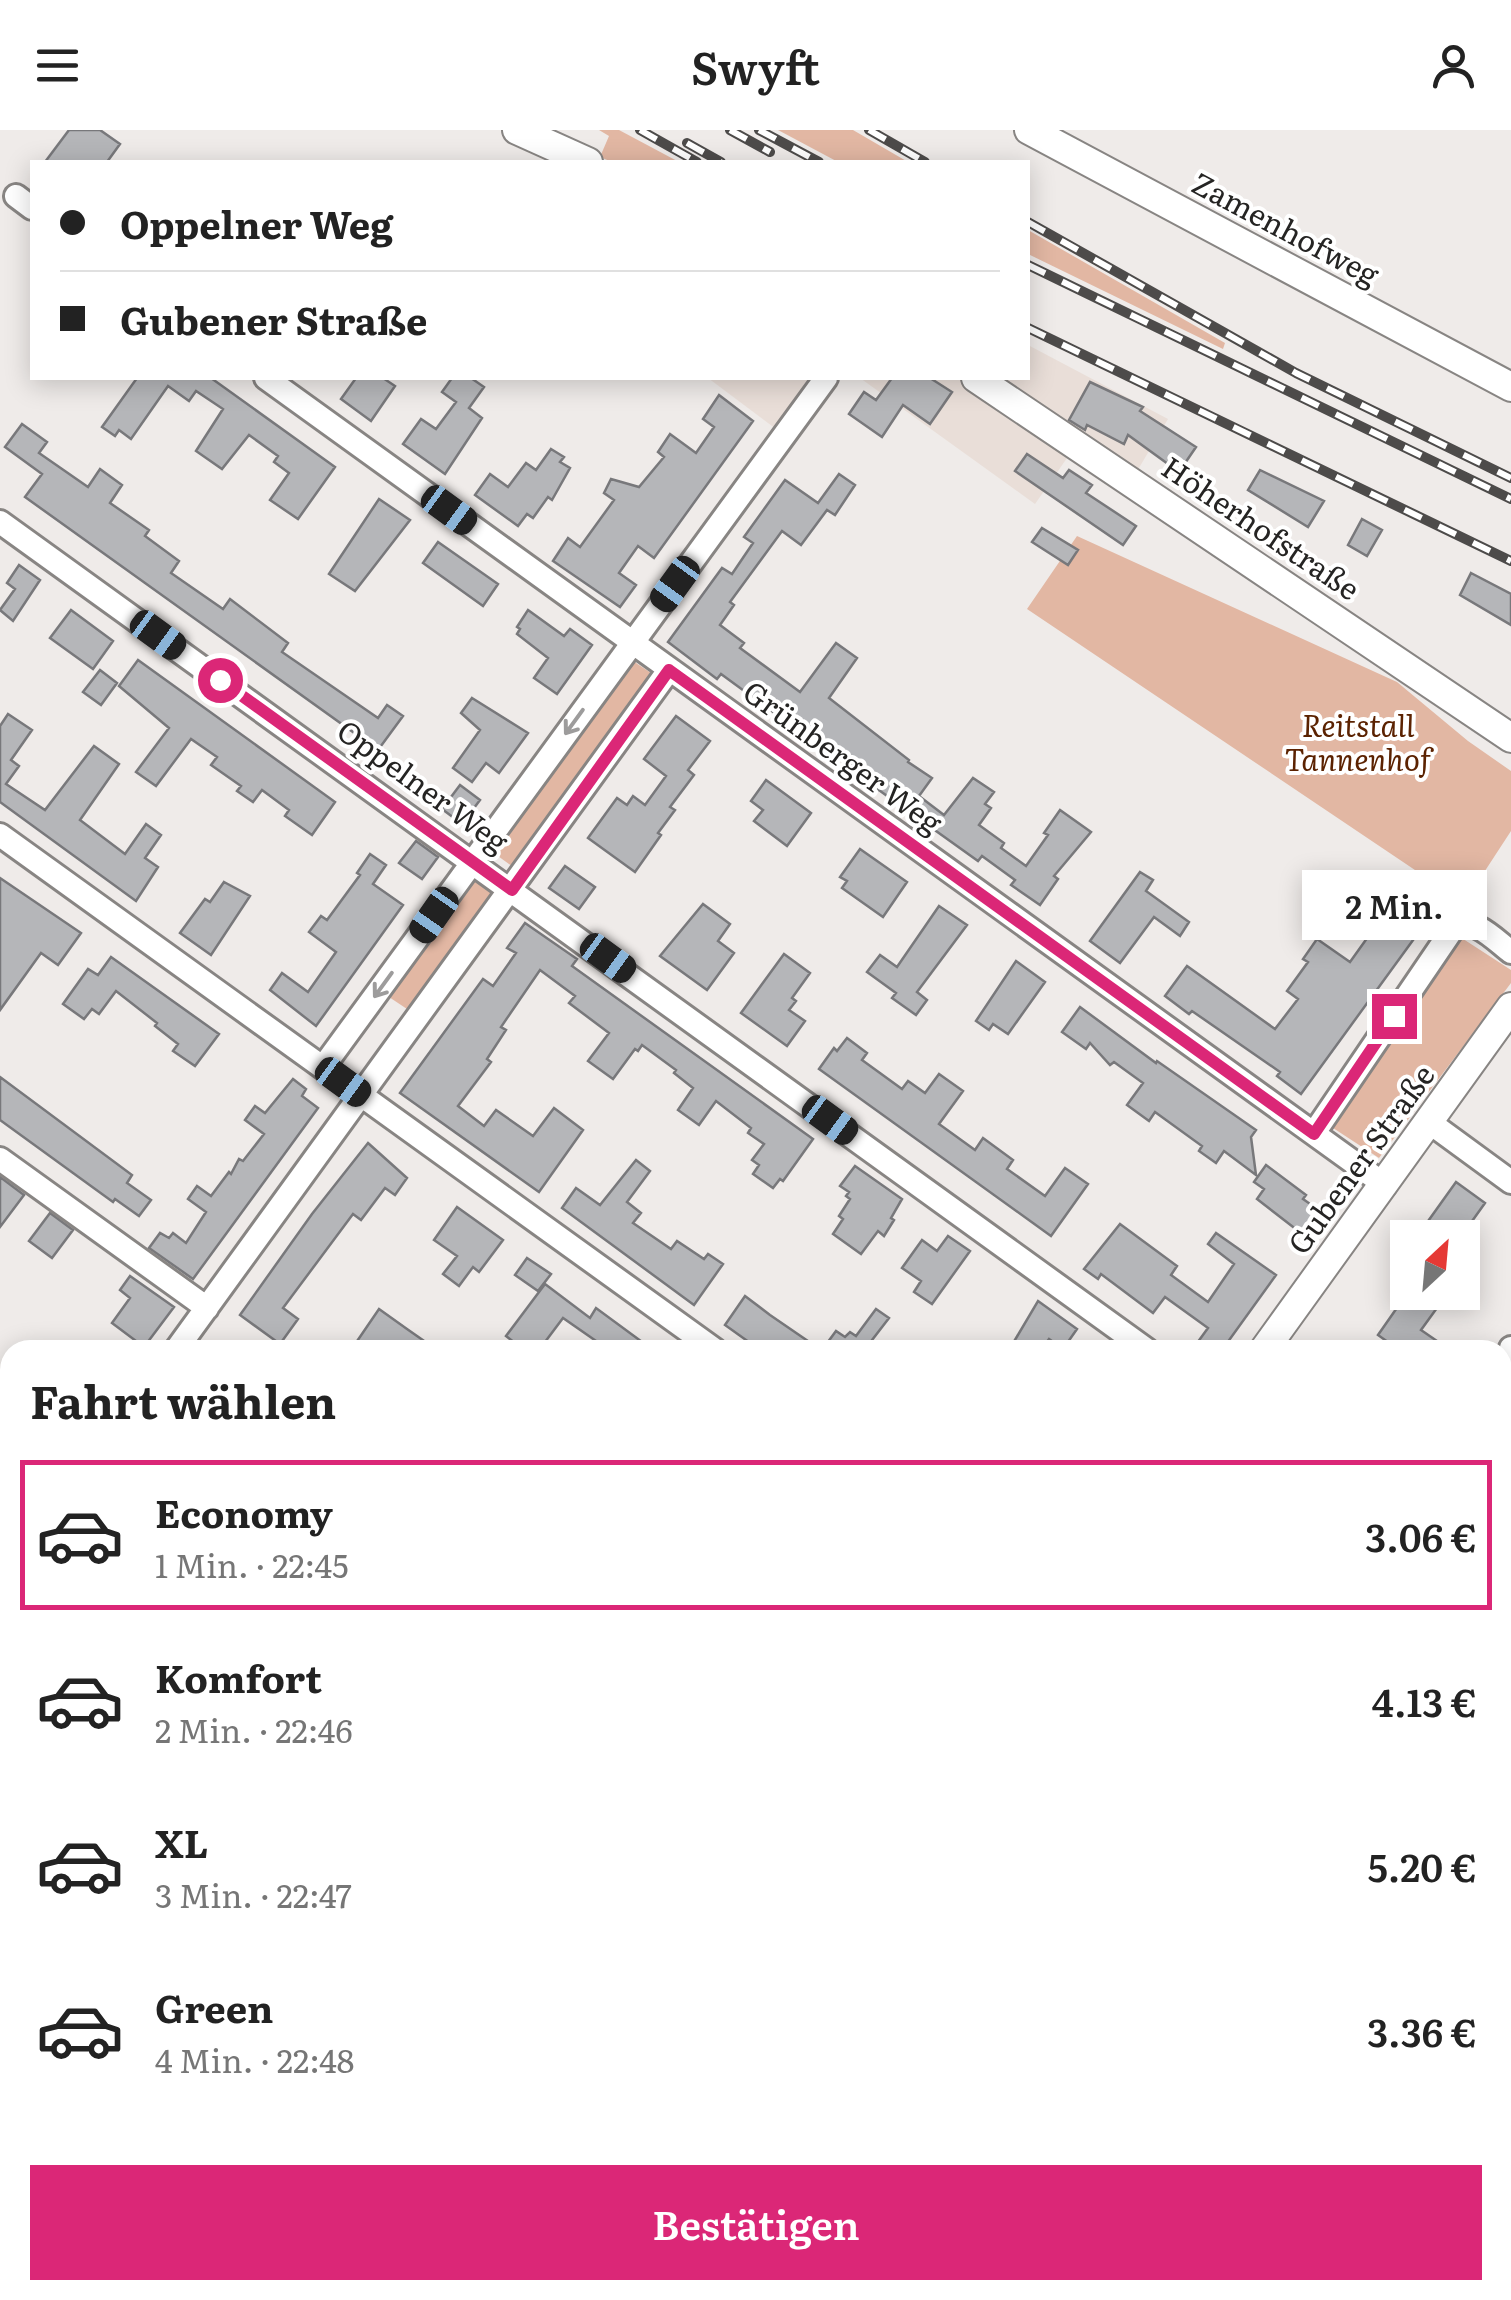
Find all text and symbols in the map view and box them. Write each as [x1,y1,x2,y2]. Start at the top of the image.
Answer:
text: Swyft [691,32,820,99]
icon: menu [30,38,85,93]
icon: person [1426,38,1481,93]
street label: Zamenhofweg [1185,160,1388,295]
text: Oppelner Weg [120,194,393,251]
text: Gubener Straße [120,290,428,347]
street label: Höherhofstraße [1154,444,1369,609]
car [416,480,482,540]
car [645,551,705,617]
car [125,605,191,665]
route start [198,658,243,703]
street label: Grünberger Weg [735,668,953,843]
park label: Reitstall Tannenhof [1285,702,1435,780]
street label: Oppelner Weg [329,707,519,862]
one-way arrow [564,707,585,735]
callout: 2 Min. [1302,871,1486,941]
text: 2 Min. [1345,881,1444,929]
car [405,882,463,948]
car [575,928,641,988]
one-way arrow [373,971,394,998]
route end [1372,994,1417,1039]
car [310,1052,376,1112]
street label: Gubener Straße [1276,1054,1443,1262]
car [797,1090,863,1150]
north arrow [1390,1220,1480,1310]
map controls [1390,1220,1480,1310]
text: Fahrt wählen [30,1366,336,1433]
text: Economy [155,1483,333,1540]
icon: car [35,1490,125,1580]
text: 3.06 € [1365,1507,1477,1564]
text: 1 Min. · 22:45 [155,1540,349,1588]
text: Komfort [155,1648,322,1705]
icon: car [35,1655,125,1745]
text: 4.13 € [1372,1672,1477,1729]
text: 2 Min. · 22:46 [155,1705,353,1753]
text: XL [155,1813,208,1870]
icon: car [35,1820,125,1910]
text: 5.20 € [1368,1837,1477,1894]
text: 3 Min. · 22:47 [155,1870,352,1918]
text: Green [155,1978,273,2035]
icon: car [35,1985,125,2075]
text: 3.36 € [1367,2002,1477,2059]
text: 4 Min. · 22:48 [155,2035,355,2083]
button: Bestätigen [30,2165,1482,2280]

